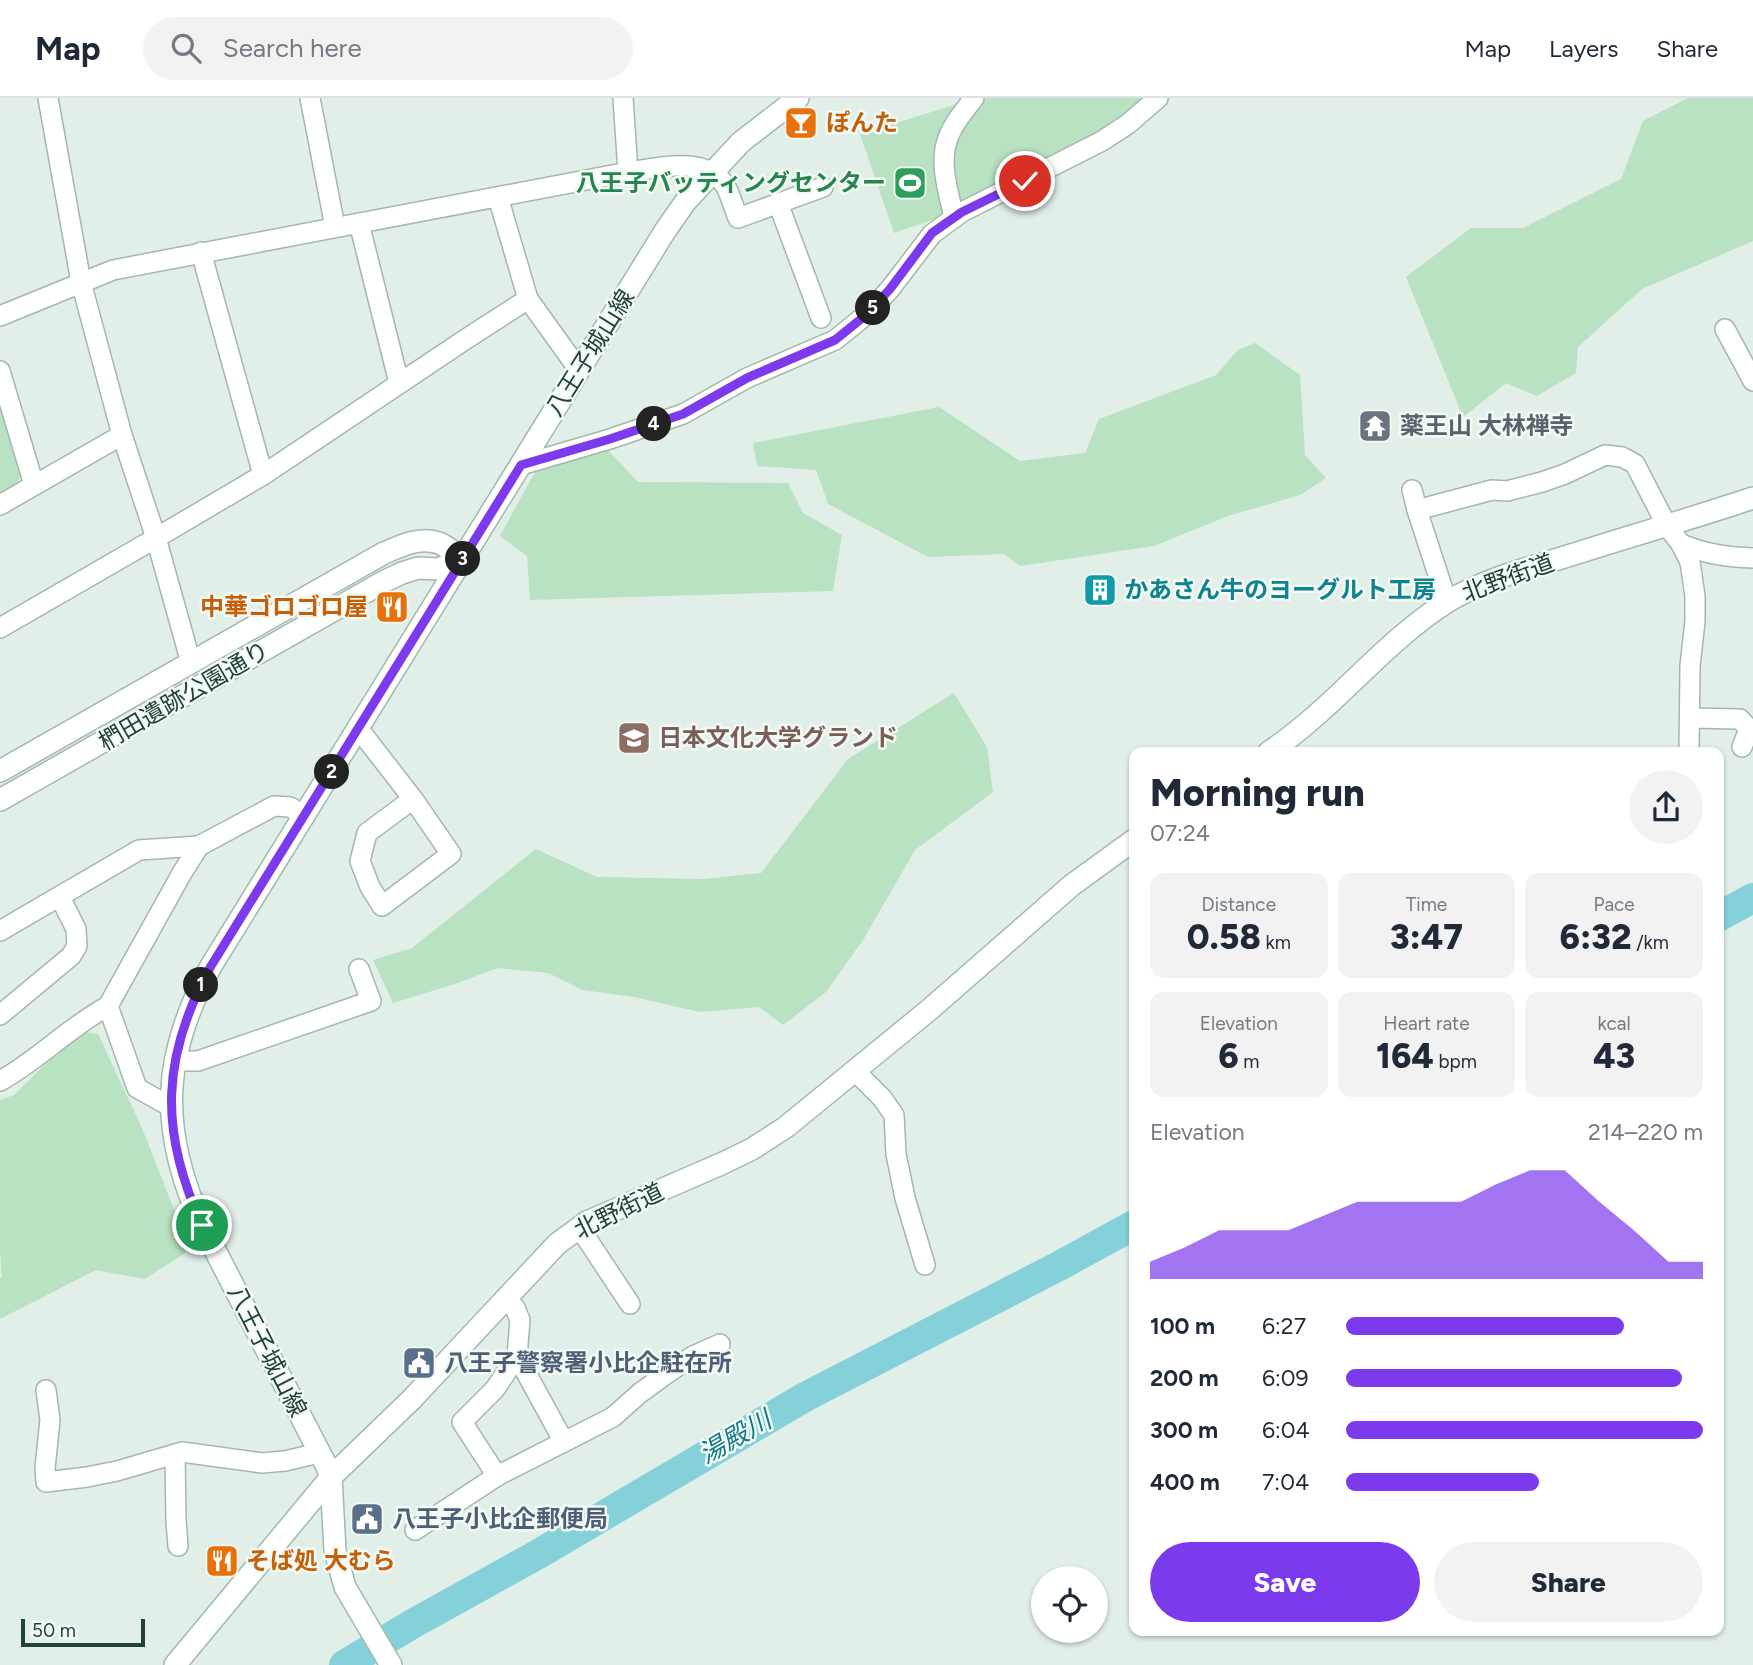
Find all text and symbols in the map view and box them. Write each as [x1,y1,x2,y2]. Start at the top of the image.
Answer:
search box [143,17,633,80]
text: Map [35,29,101,68]
icon: search [167,29,205,67]
text: Search here [223,32,362,64]
text: Map [1464,34,1511,63]
text: Layers [1549,34,1618,63]
text: Share [1656,34,1718,63]
bar icon: ぽんた [782,104,820,142]
place label: ぽんた [826,108,898,137]
pin [995,151,1055,211]
icon: check [1006,162,1044,200]
sports icon: 八王子バッティングセンター [891,164,929,202]
place label: 八王子バッティングセンター [575,168,886,197]
street label: 八王子城山線 [539,284,640,421]
pin: 5 [856,290,890,326]
text: 5 [867,296,878,319]
pin: 4 [636,406,672,442]
temple icon: 薬王山 大林禅寺 [1356,407,1394,445]
place label: 薬王山 大林禅寺 [1400,411,1574,440]
text: 4 [647,412,660,435]
pin: 3 [446,542,480,576]
text: 3 [457,547,468,570]
street label: 北野街道 [1458,547,1558,608]
building icon: かあさん牛のヨーグルト工房 [1081,571,1119,609]
place label: かあさん牛のヨーグルト工房 [1124,575,1436,604]
restaurant icon: 中華ゴロゴロ屋 [373,588,411,626]
place label: 中華ゴロゴロ屋 [200,592,368,621]
street label: 椚田遺跡公園通り [93,635,274,756]
school or university icon: 日本文化大学グランド [615,719,653,757]
place label: 日本文化大学グランド [658,723,898,752]
pin: 2 [314,754,350,790]
text: 2 [326,760,337,783]
text: Morning run [1150,770,1365,816]
button: share [1629,770,1703,844]
text: 07:24 [1150,819,1210,847]
text: Distance [1202,893,1276,916]
text: Time [1406,893,1447,916]
text: Pace [1594,893,1635,916]
text: 0.58 [1187,916,1261,958]
text: 3:47 [1390,916,1463,958]
text: 6:32 [1559,916,1631,958]
text: km [1261,931,1291,954]
text: /km [1631,931,1669,954]
pin: 1 [184,968,218,1002]
text: 1 [196,973,205,996]
text: Elevation [1200,1012,1278,1035]
text: Heart rate [1383,1012,1470,1035]
text: kcal [1598,1012,1631,1035]
text: 6 [1218,1035,1239,1077]
text: 164 [1376,1035,1434,1077]
text: 43 [1593,1035,1635,1077]
text: m [1239,1050,1260,1073]
text: bpm [1434,1050,1477,1073]
text: Elevation [1150,1118,1245,1146]
text: 214–220 m [1588,1118,1703,1146]
street label: 北野街道 [569,1176,668,1245]
pin [172,1195,232,1255]
icon: arrive [183,1206,221,1244]
street label: 八王子城山線 [222,1280,313,1422]
text: 100 m [1150,1312,1215,1340]
text: 6:27 [1262,1312,1306,1340]
public building icon: 八王子警察署小比企駐在所 [400,1344,438,1382]
place label: 八王子警察署小比企駐在所 [444,1348,732,1377]
text: 200 m [1150,1364,1219,1392]
text: 6:09 [1262,1364,1309,1392]
water label: 湯殿川 [693,1402,779,1470]
text: 300 m [1150,1416,1218,1444]
text: 6:04 [1262,1416,1310,1444]
text: 400 m [1150,1468,1220,1496]
text: 7:04 [1262,1468,1309,1496]
public building icon: 八王子小比企郵便局 [348,1500,386,1538]
place label: 八王子小比企郵便局 [392,1504,608,1533]
restaurant icon: そば処 大むら [203,1542,241,1580]
button: Save [1150,1542,1420,1622]
button: Share [1434,1542,1703,1622]
place label: そば処 大むら [246,1546,396,1575]
map controls [1031,1566,1108,1643]
button: locate [1031,1566,1108,1643]
scale bar [21,1616,145,1648]
text: 50 m [32,1619,76,1642]

